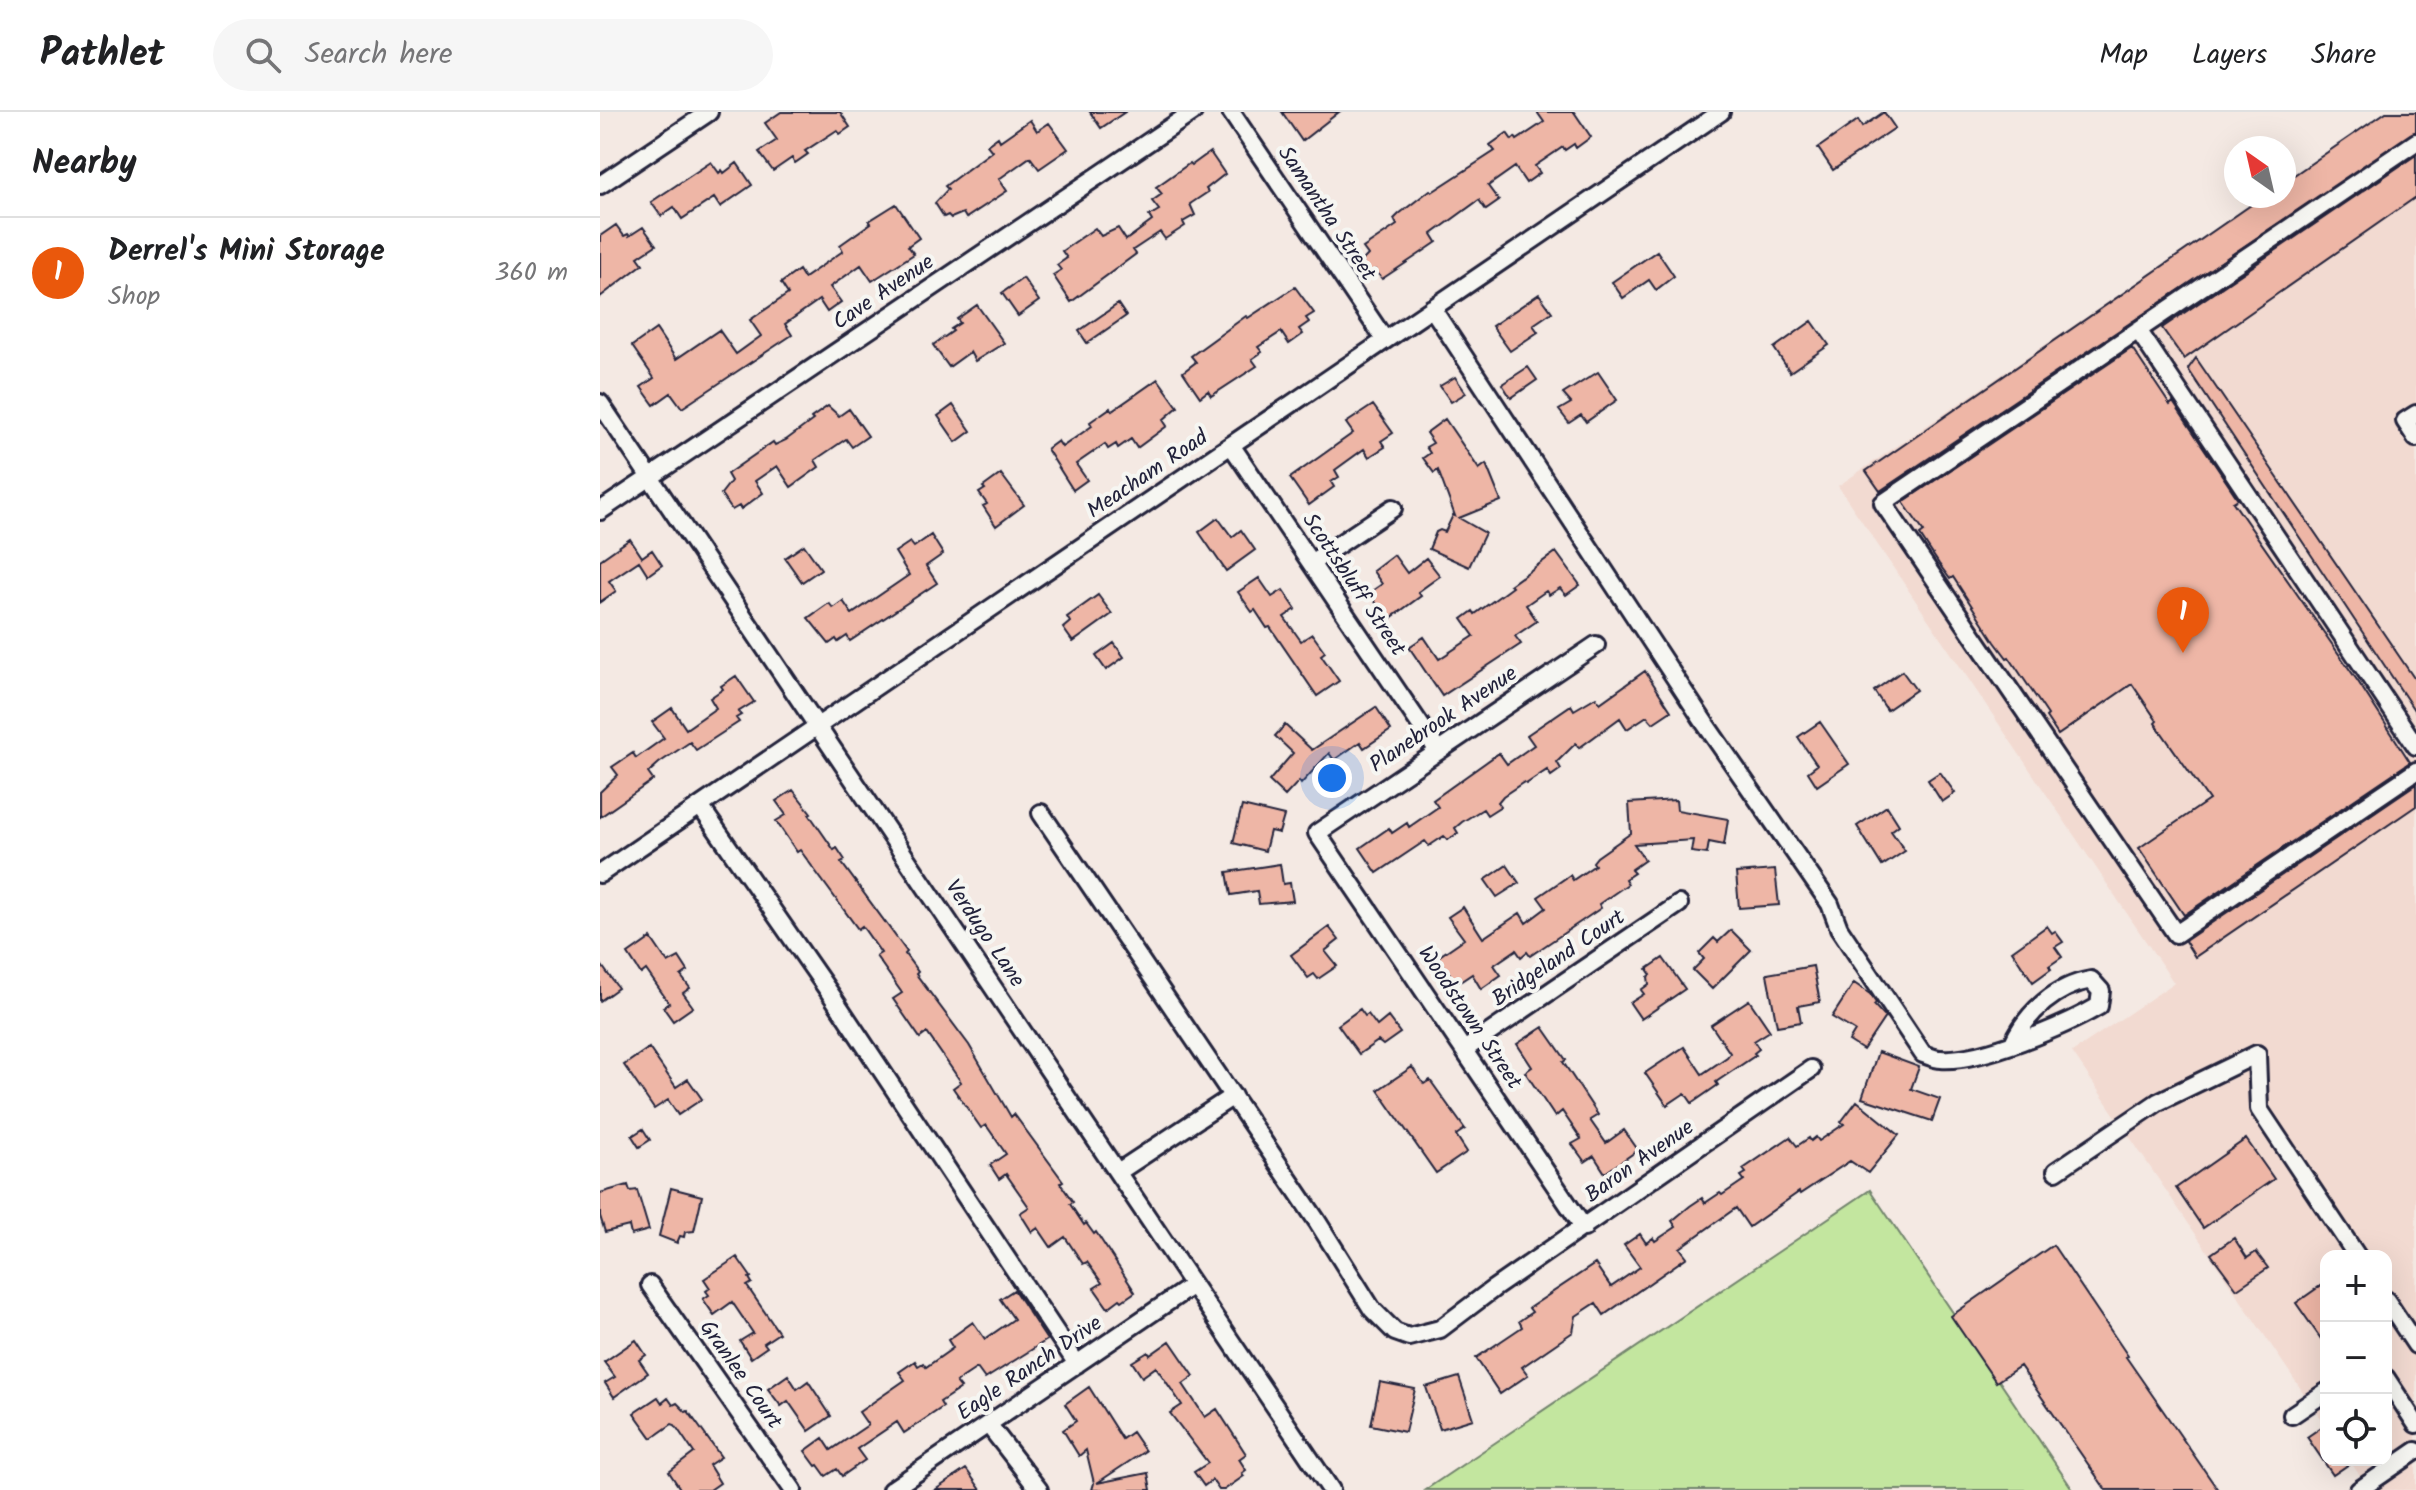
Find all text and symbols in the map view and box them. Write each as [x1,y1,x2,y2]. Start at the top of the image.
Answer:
search box [213,19,773,91]
text: Pathlet [40,25,165,85]
text: Search here [305,31,452,79]
icon: search [241,33,285,77]
text: Map [2099,33,2148,78]
text: Layers [2192,33,2267,78]
text: Share [2311,33,2376,78]
north arrow [2224,136,2296,208]
text: Nearby [32,137,137,191]
street label: Samantha Street [1268,139,1385,289]
text: Derrel's Mini Storage [108,228,385,276]
street label: Cave Avenue [826,246,942,340]
text: 1 [54,252,62,294]
text: 360 m [495,252,568,294]
text: Shop [108,276,160,318]
street label: Meacham Road [1080,421,1217,529]
street label: Scottsbluff Street [1292,506,1414,664]
pin: 1 [2157,587,2209,653]
street label: Planebrook Avenue [1363,657,1525,783]
your location [1312,758,1352,798]
street label: Verdugo Lane [935,873,1033,995]
street label: Bridgeland Court [1485,901,1633,1017]
street label: Woodstown Street [1408,939,1531,1097]
street label: Baron Avenue [1578,1111,1702,1213]
map controls [2320,1250,2392,1466]
button: + [2320,1250,2392,1322]
street label: Eagle Ranch Drive [950,1307,1110,1431]
street label: Granlee Court [689,1313,791,1437]
button: − [2320,1322,2392,1394]
button: locate [2320,1394,2392,1466]

